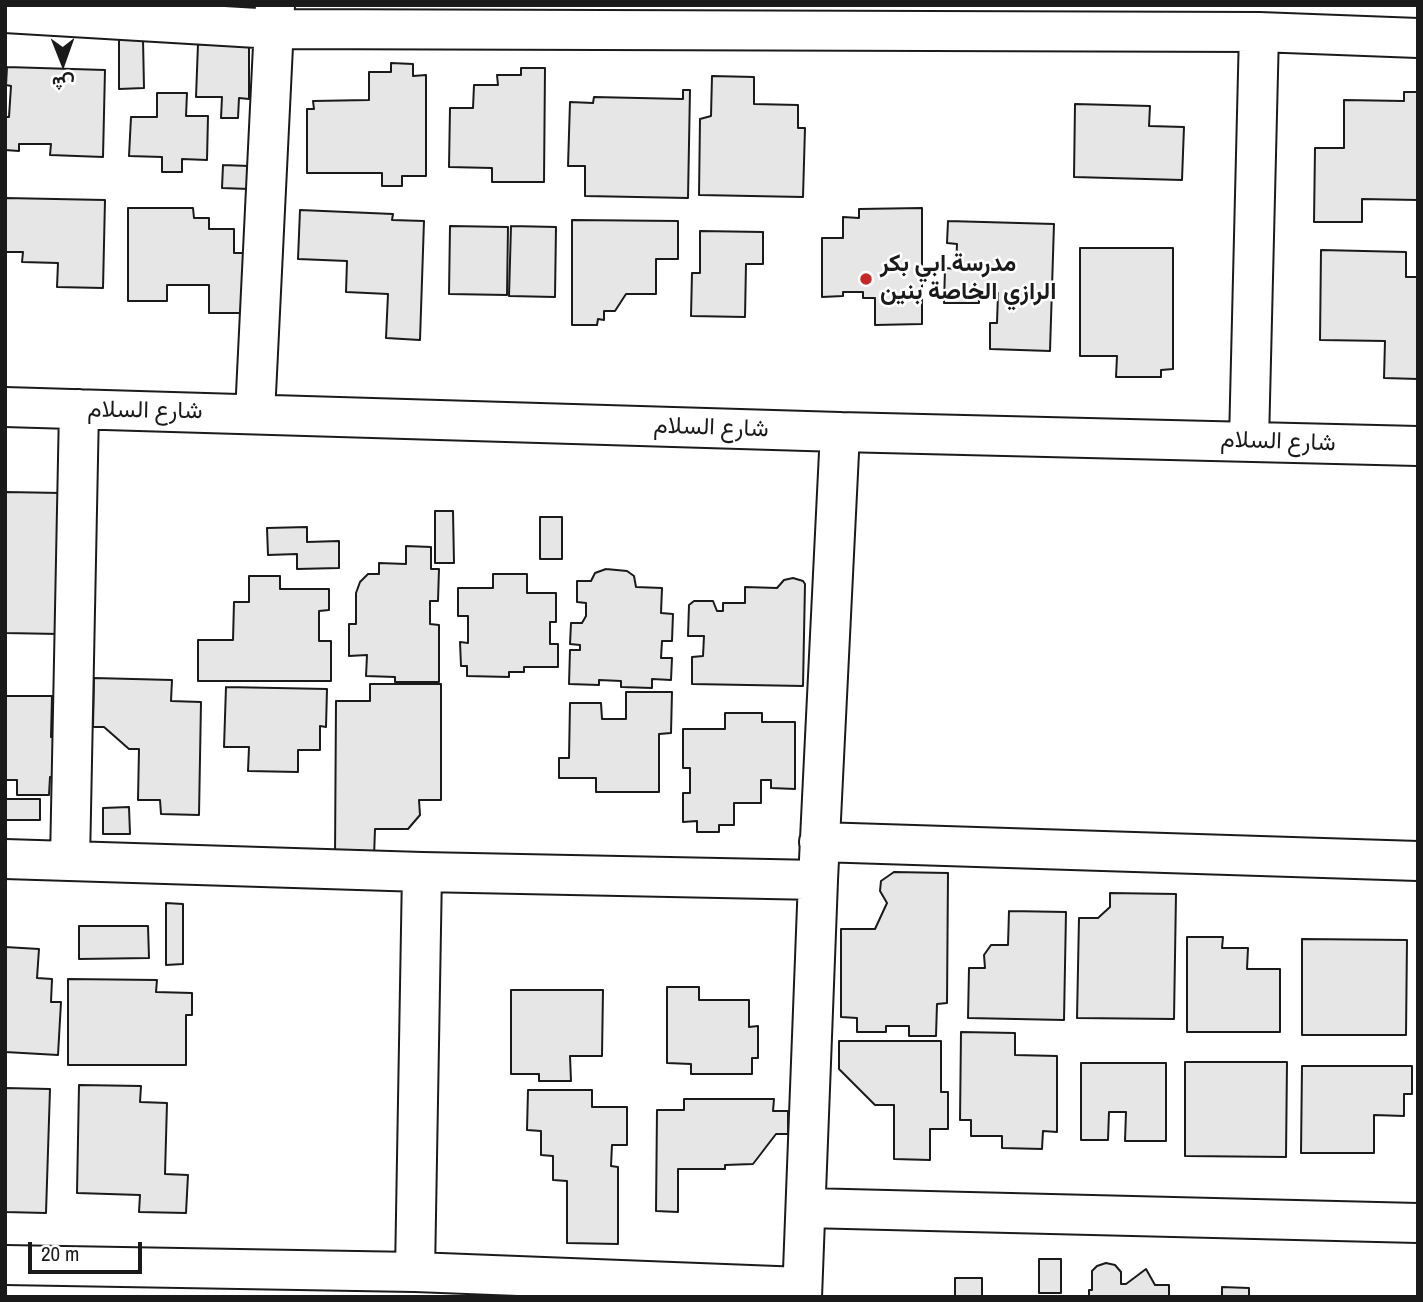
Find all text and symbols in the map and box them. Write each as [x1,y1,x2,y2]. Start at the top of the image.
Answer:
north arrow [28,28,98,98]
text: ش [52,71,75,97]
place label: مدرسة ابي بكر الرازي الخاصة بنين [880,251,1056,307]
marker: مدرسة ابي بكر الرازي الخاصة بنين [858,271,874,287]
street label: شارع السلام [87,396,203,426]
street label: شارع السلام [653,412,769,444]
street label: شارع السلام [1220,426,1336,458]
scale bar [32,1228,145,1272]
text: 20 m [41,1239,79,1268]

